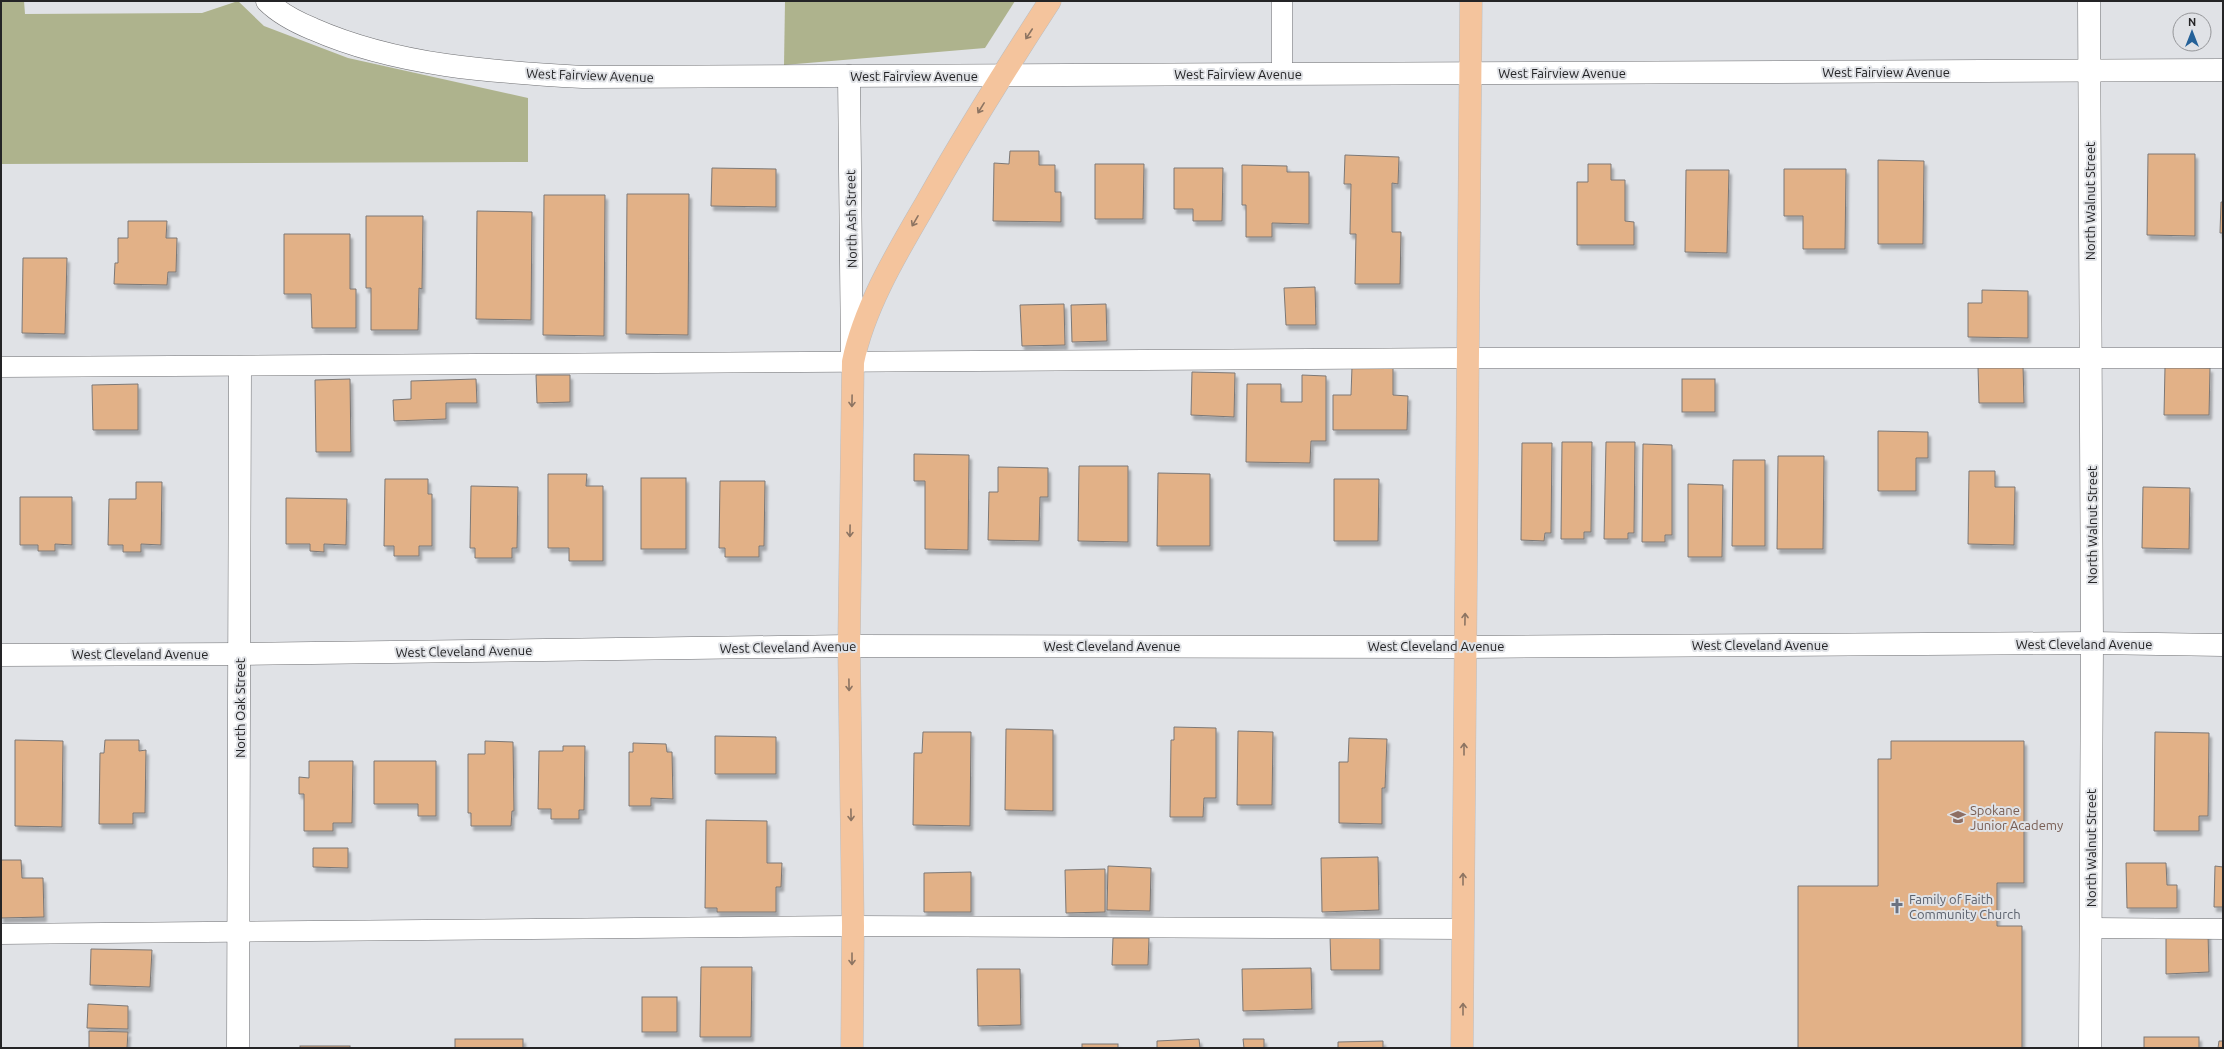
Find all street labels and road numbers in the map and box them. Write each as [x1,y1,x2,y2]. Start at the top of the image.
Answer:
street label: West Fairview Avenue [1822,65,1950,79]
street label: West Fairview Avenue [526,66,654,84]
street label: West Fairview Avenue [1498,66,1626,80]
street label: West Fairview Avenue [1174,67,1302,81]
street label: West Fairview Avenue [850,69,978,83]
street label: North Walnut Street [2083,142,2097,260]
street label: North Ash Street [843,170,859,268]
street label: North Walnut Street [2085,466,2099,584]
street label: West Cleveland Avenue [2016,637,2152,651]
street label: West Cleveland Avenue [1692,638,1828,652]
street label: West Cleveland Avenue [720,639,856,655]
street label: West Cleveland Avenue [1044,639,1180,653]
street label: West Cleveland Avenue [1368,639,1504,653]
street label: West Cleveland Avenue [396,643,532,659]
street label: West Cleveland Avenue [72,647,208,661]
street label: North Oak Street [233,658,247,758]
street label: North Walnut Street [2084,789,2098,907]

